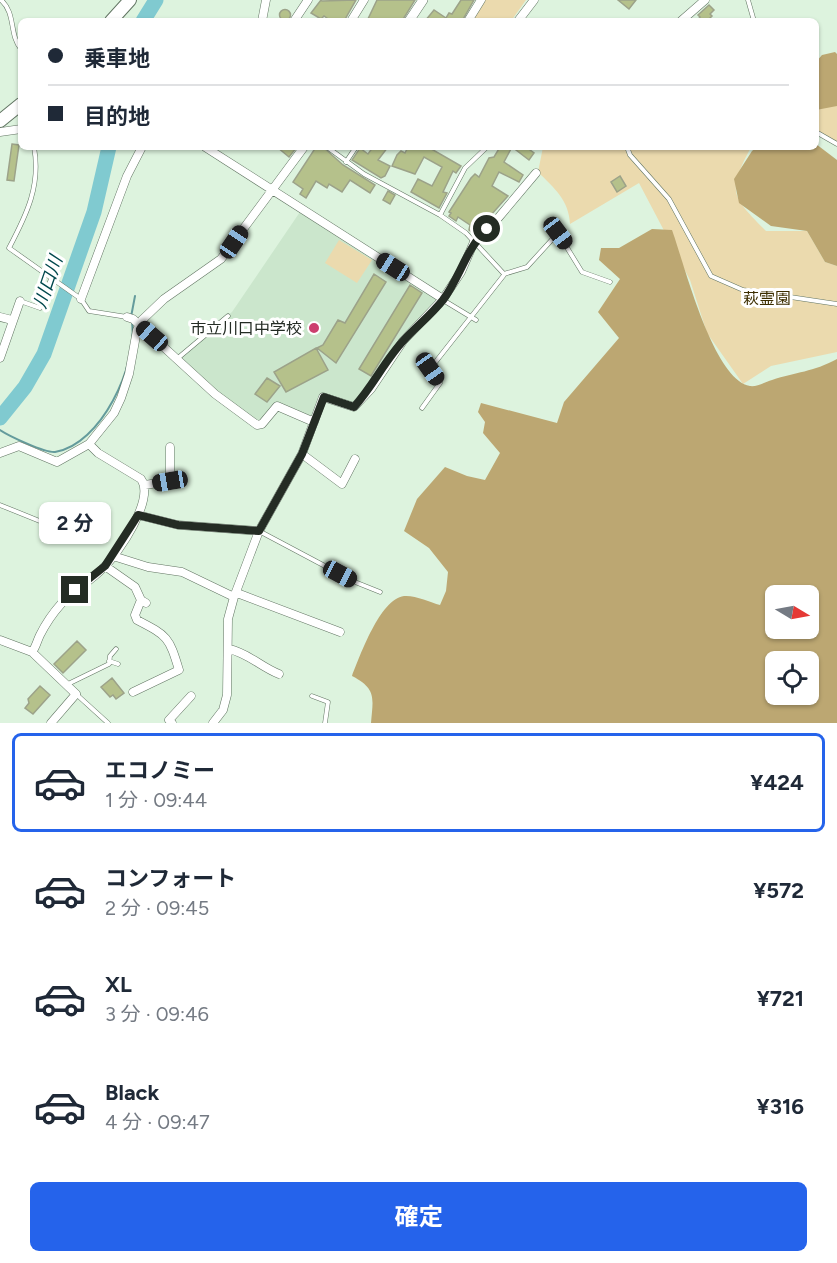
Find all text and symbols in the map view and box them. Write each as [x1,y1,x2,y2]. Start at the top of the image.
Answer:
text: 乗車地 [84,45,150,72]
text: 目的地 [84,103,150,130]
car [540,213,576,253]
route start [473,215,500,242]
car [216,222,252,262]
car [373,250,413,284]
water label: 川口川 [29,251,68,311]
park label: 萩霊園 [743,289,791,308]
car [133,317,171,355]
place label: 市立川口中学校 [190,319,302,338]
marker: 市立川口中学校 [307,321,321,335]
car [412,349,448,389]
car [151,469,189,493]
callout: 2 分 [39,503,111,545]
text: 2 分 [57,511,93,535]
car [320,558,360,590]
route end [61,576,88,603]
north arrow [765,585,819,639]
map controls [765,585,819,705]
button: locate [765,651,819,705]
icon: car [33,756,87,810]
text: エコノミー [105,757,215,784]
text: ¥424 [750,769,804,796]
text: 1 分 · 09:44 [105,788,207,812]
icon: car [33,864,87,918]
text: コンフォート [105,865,236,892]
text: ¥572 [753,877,804,904]
text: 2 分 · 09:45 [105,896,209,920]
text: XL [105,971,132,998]
icon: car [33,972,87,1026]
text: ¥721 [757,985,804,1012]
text: 3 分 · 09:46 [105,1002,209,1026]
text: Black [105,1079,159,1106]
icon: car [33,1080,87,1134]
text: ¥316 [757,1093,804,1120]
text: 4 分 · 09:47 [105,1110,210,1134]
button: 確定 [30,1182,807,1251]

